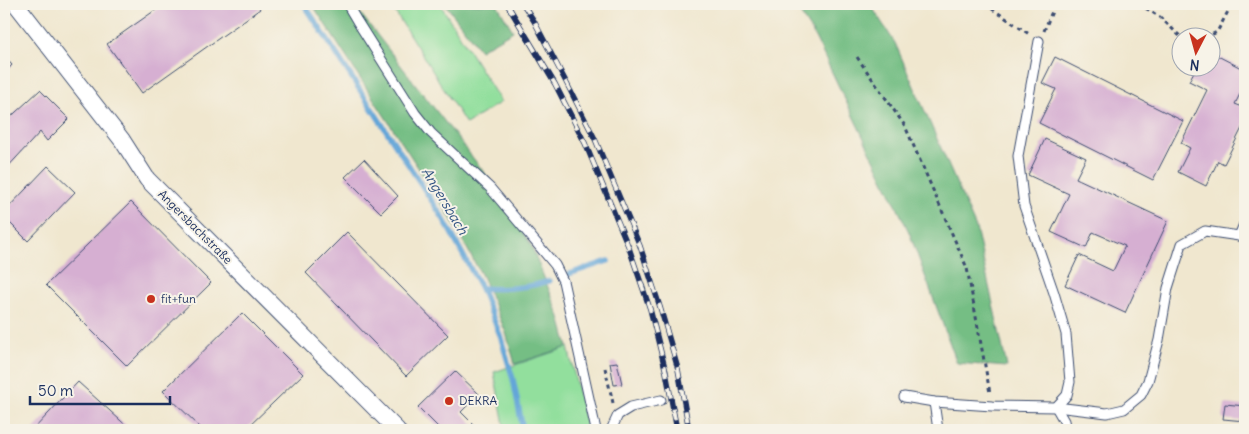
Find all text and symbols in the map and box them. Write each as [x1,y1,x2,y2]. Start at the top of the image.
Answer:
north arrow [1172,28,1222,78]
text: N [1189,55,1200,74]
water label: Angersbach [418,164,473,239]
street label: Angersbachstraße [155,186,236,267]
place label: fit+fun [161,291,196,306]
marker: fit+fun [145,293,157,305]
scale bar [30,374,170,406]
text: 50 m [38,381,73,400]
place label: DEKRA [459,393,498,408]
marker: DEKRA [443,395,455,407]

